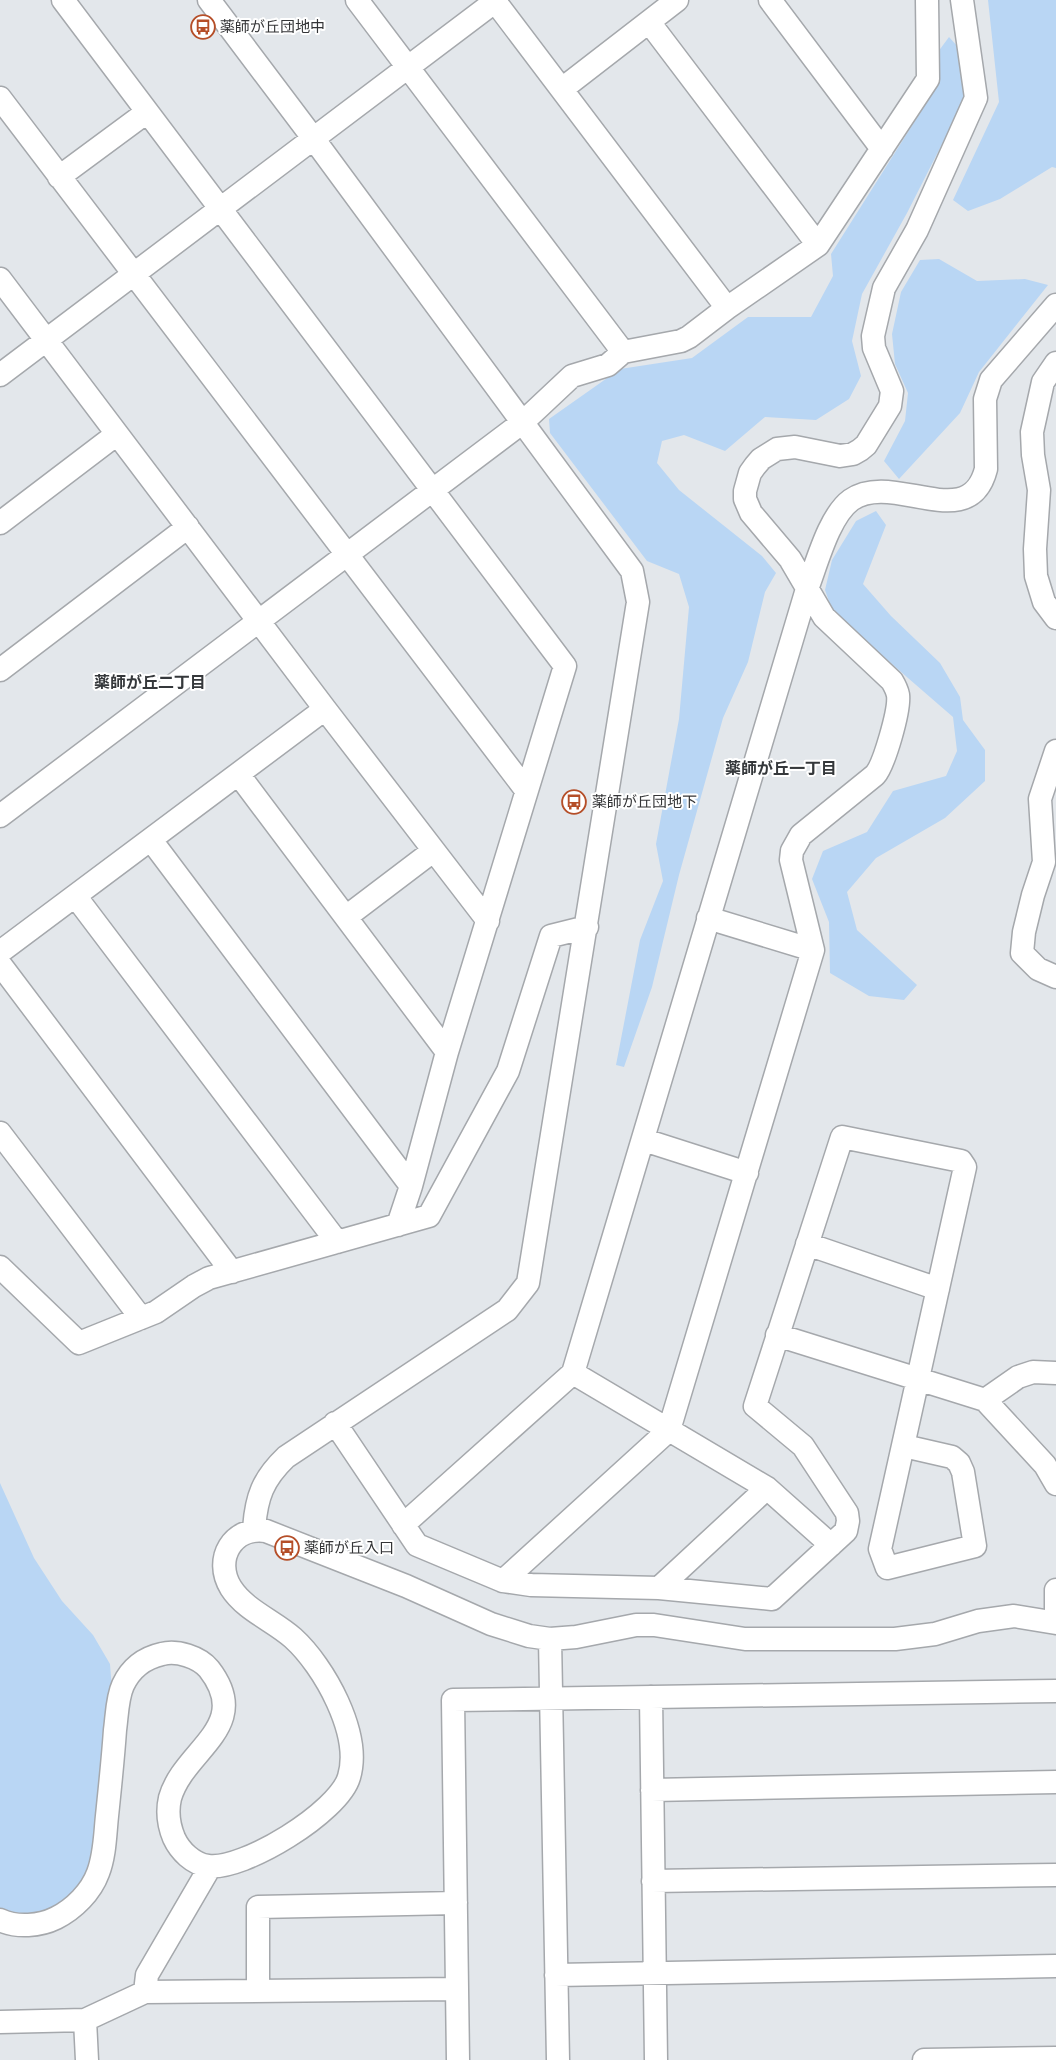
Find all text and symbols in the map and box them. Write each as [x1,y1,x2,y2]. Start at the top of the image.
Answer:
bus stop icon: 薬師が丘団地中 [190,14,216,40]
place label: 薬師が丘団地中 [220,16,325,38]
district label: 薬師が丘二丁目 [94,671,206,694]
district label: 薬師が丘一丁目 [725,757,837,780]
bus stop icon: 薬師が丘団地下 [561,789,587,815]
place label: 薬師が丘団地下 [592,791,697,813]
bus stop icon: 薬師が丘入口 [274,1535,300,1561]
place label: 薬師が丘入口 [304,1537,394,1559]

